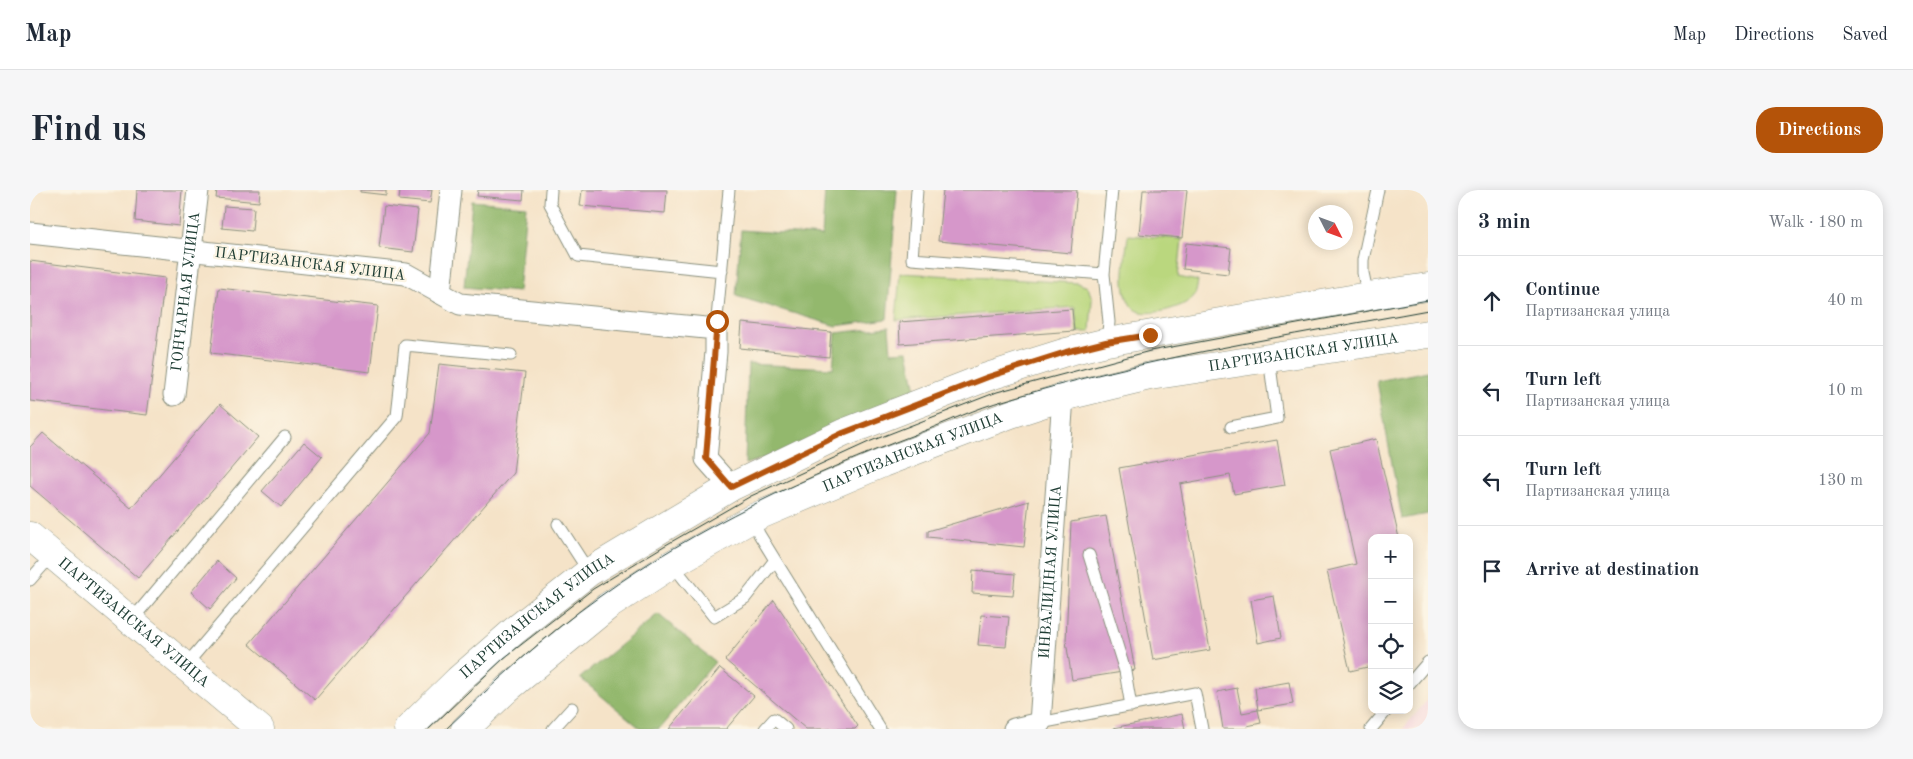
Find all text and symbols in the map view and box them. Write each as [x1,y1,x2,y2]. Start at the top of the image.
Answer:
text: Map [25,23,72,47]
text: Map [1673,26,1706,44]
text: Directions [1734,26,1814,44]
text: Saved [1842,26,1888,44]
button: Directions [1756,107,1883,153]
text: Find us [30,113,146,148]
north arrow [1308,205,1353,250]
street label: ГОНЧАРНАЯ УЛИЦА [169,211,203,372]
text: 3 min [1478,212,1531,233]
text: Walk · 180 m [1768,215,1863,231]
street label: ПАРТИЗАНСКАЯ УЛИЦА [214,246,407,284]
text: Continue [1525,281,1600,300]
icon: ahead [1478,287,1506,315]
text: 40 m [1827,293,1863,309]
text: Партизанская улица [1525,304,1670,320]
route start [706,310,729,333]
route end [1139,324,1162,347]
street label: ПАРТИЗАНСКАЯ УЛИЦА [1207,331,1400,375]
text: Turn left [1525,371,1602,390]
icon: left [1478,377,1506,405]
text: 10 m [1827,383,1863,399]
text: Партизанская улица [1525,394,1670,410]
street label: ПАРТИЗАНСКАЯ УЛИЦА [820,410,1005,495]
text: Turn left [1525,461,1602,480]
icon: left [1478,467,1506,495]
text: 130 m [1818,473,1863,489]
street label: ИНВАЛИДНАЯ УЛИЦА [1037,484,1064,660]
text: Партизанская улица [1525,484,1670,500]
map controls [1368,534,1413,714]
button: + [1368,534,1413,579]
street label: ПАРТИЗАНСКАЯ УЛИЦА [457,551,618,682]
street label: ПАРТИЗАНСКАЯ УЛИЦА [55,555,212,691]
icon: arrive [1478,557,1506,585]
text: Arrive at destination [1525,561,1699,580]
button: − [1368,579,1413,624]
button: locate [1368,624,1413,669]
button: layers [1368,669,1413,714]

